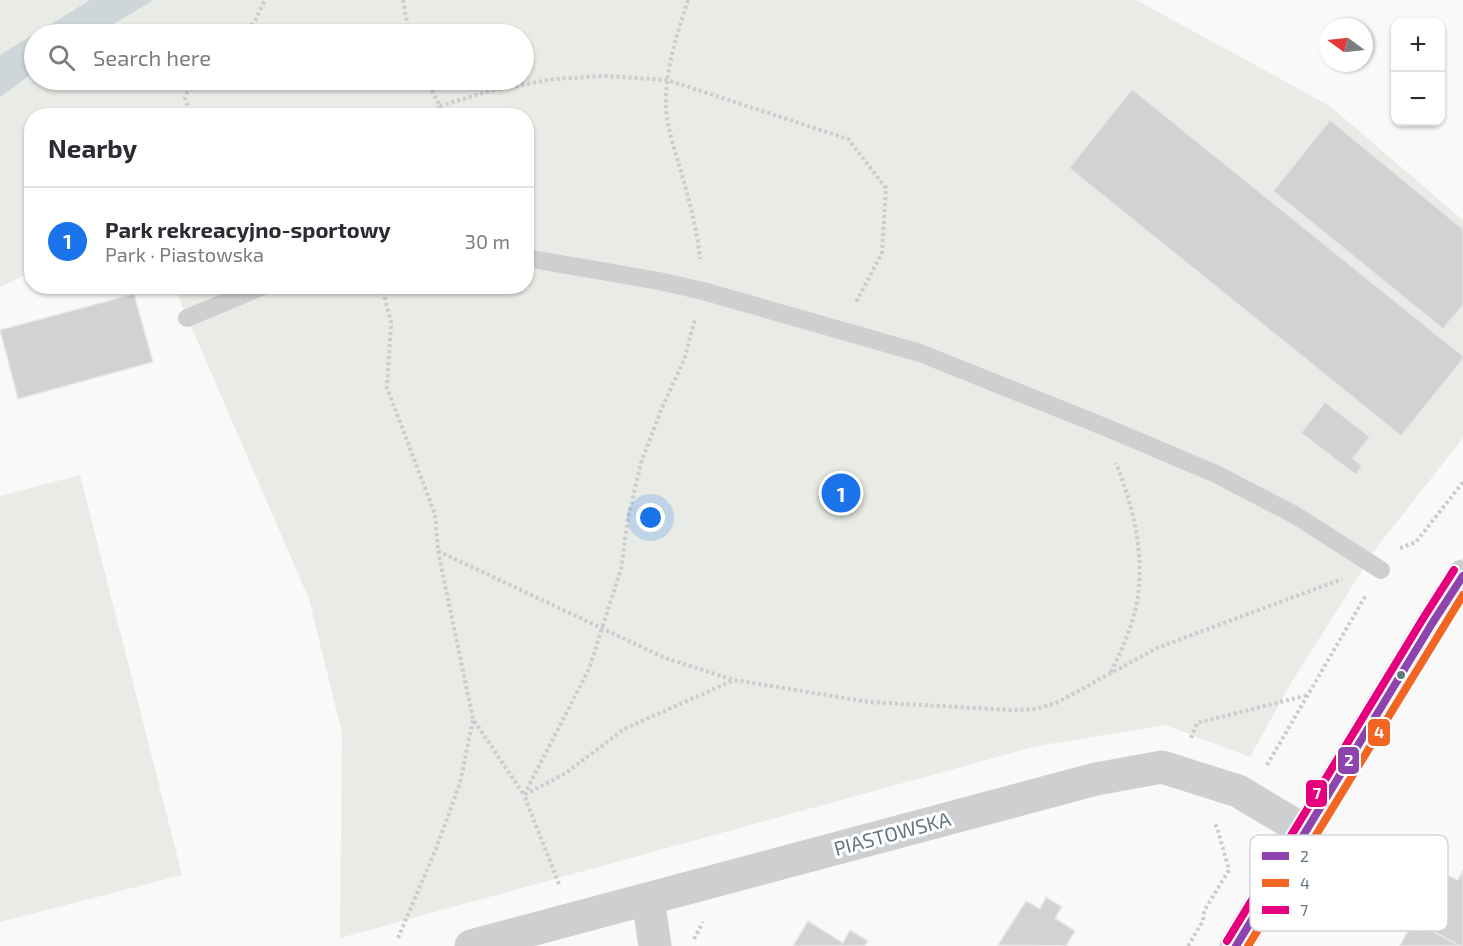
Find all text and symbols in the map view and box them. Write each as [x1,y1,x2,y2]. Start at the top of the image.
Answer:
north arrow [1319,18,1373,72]
map controls [1391,18,1445,126]
button: + [1391,18,1445,72]
search box [24,24,534,90]
icon: search [45,41,78,74]
text: Search here [93,44,211,70]
button: − [1391,72,1445,126]
text: Nearby [48,132,137,163]
text: Park rekreacyjno-sportowy [105,216,391,242]
text: 1 [63,229,72,253]
text: 30 m [465,229,510,253]
text: Park · Piastowska [105,242,264,266]
pin: 1 [822,470,860,516]
your location [636,503,665,532]
unlabelled marker [1395,669,1407,681]
line badge: 4 [1367,718,1391,747]
text: 4 [1374,722,1384,741]
line badge: 2 [1337,746,1360,775]
text: 2 [1344,750,1354,769]
line badge: 7 [1305,779,1328,808]
text: 7 [1313,783,1322,802]
street label: PIASTOWSKA [831,806,954,860]
legend [1250,835,1448,931]
text: 2 [1300,846,1309,865]
text: 4 [1300,873,1310,892]
text: 7 [1300,900,1308,919]

